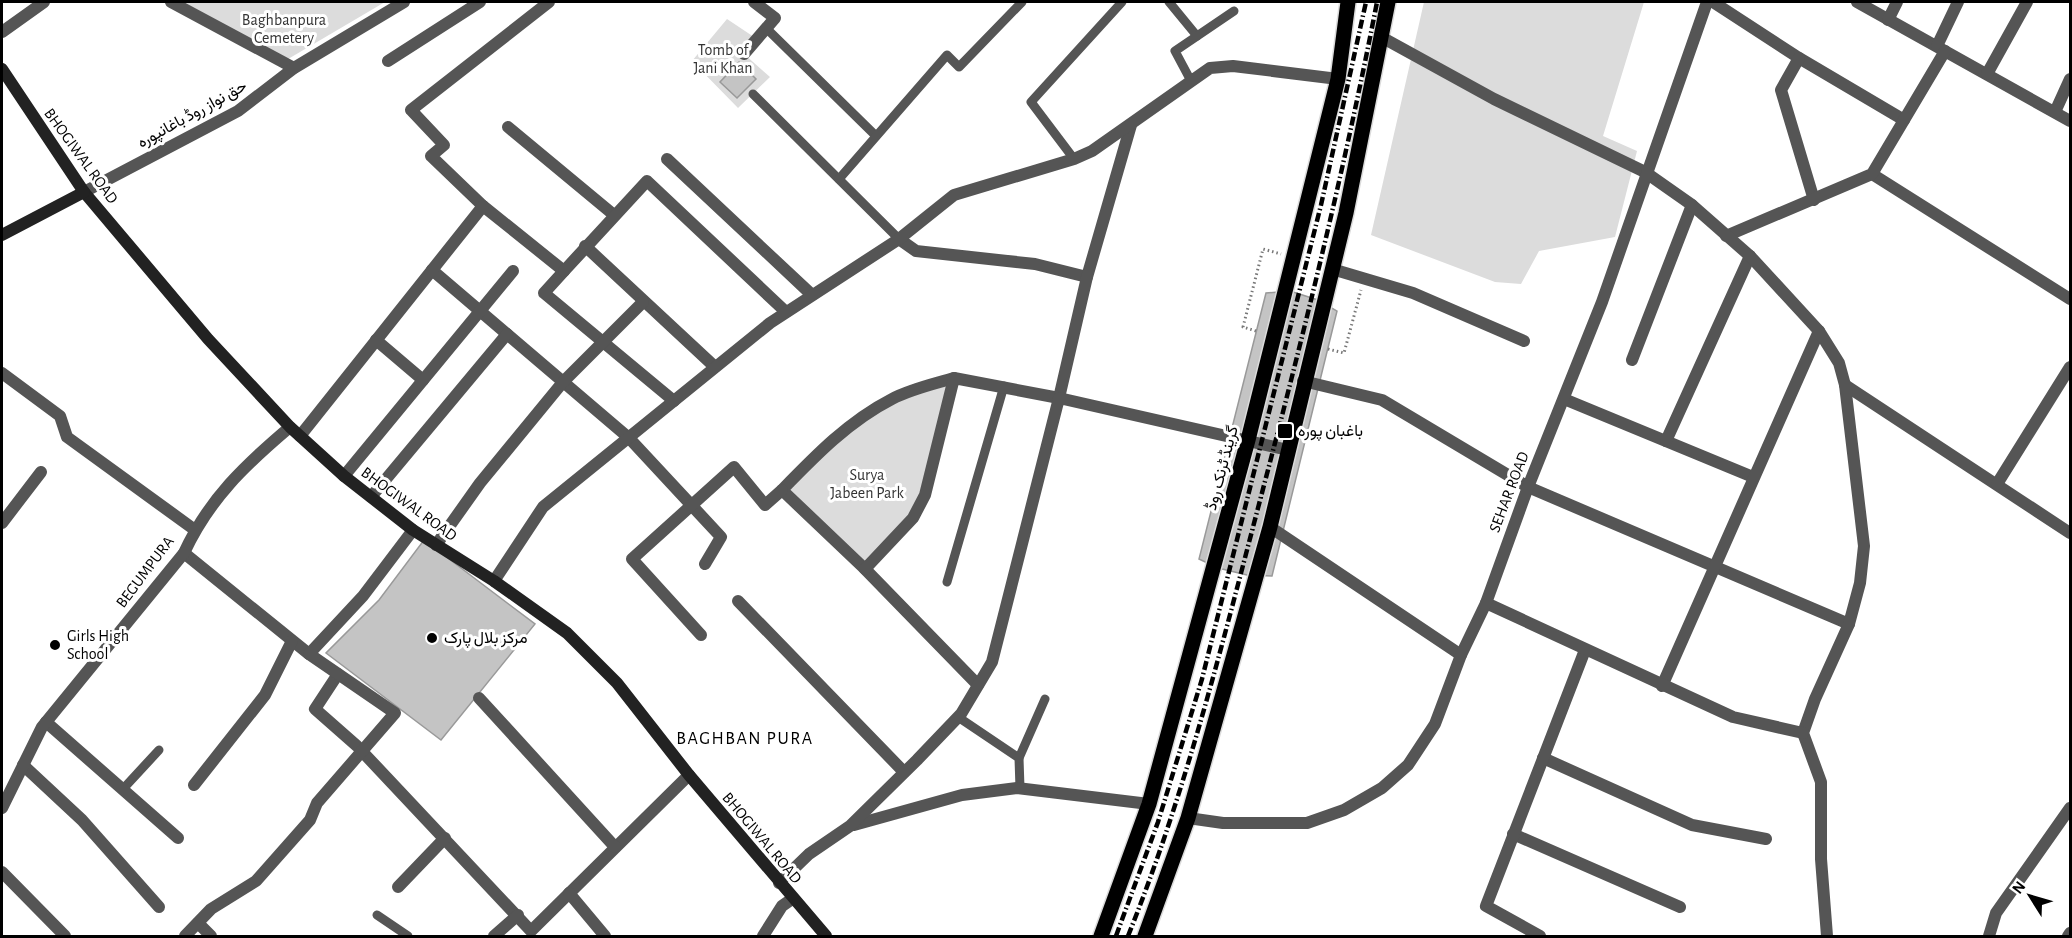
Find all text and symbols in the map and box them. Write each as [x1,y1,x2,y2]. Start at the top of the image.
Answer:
park label: Baghbanpura Cemetery [242,12,326,47]
park label: Tomb of Jani Khan [693,42,753,76]
street label: حق نواز روڈ باغانپورہ [135,77,251,153]
street label: BHOGIWAL ROAD [41,105,121,207]
marker: باغبان پورہ [1276,422,1294,440]
place label: باغبان پورہ [1298,423,1363,442]
street label: گرینڈ ٹرنک روڈ [1202,424,1243,513]
street label: SEHAR ROAD [1486,449,1532,535]
street label: BHOGIWAL ROAD [358,464,460,544]
park label: Surya Jabeen Park [830,467,904,501]
street label: BEGUMPURA [113,533,177,611]
place label: Girls High School [67,628,129,662]
place label: مرکز بلال پارک [444,630,528,649]
marker: مرکز بلال پارک [425,631,439,645]
marker: Girls High School [48,638,62,652]
district label: BAGHBAN PURA [676,730,814,748]
street label: BHOGIWAL ROAD [719,789,805,887]
north arrow [2000,866,2060,926]
text: N [2009,878,2029,897]

